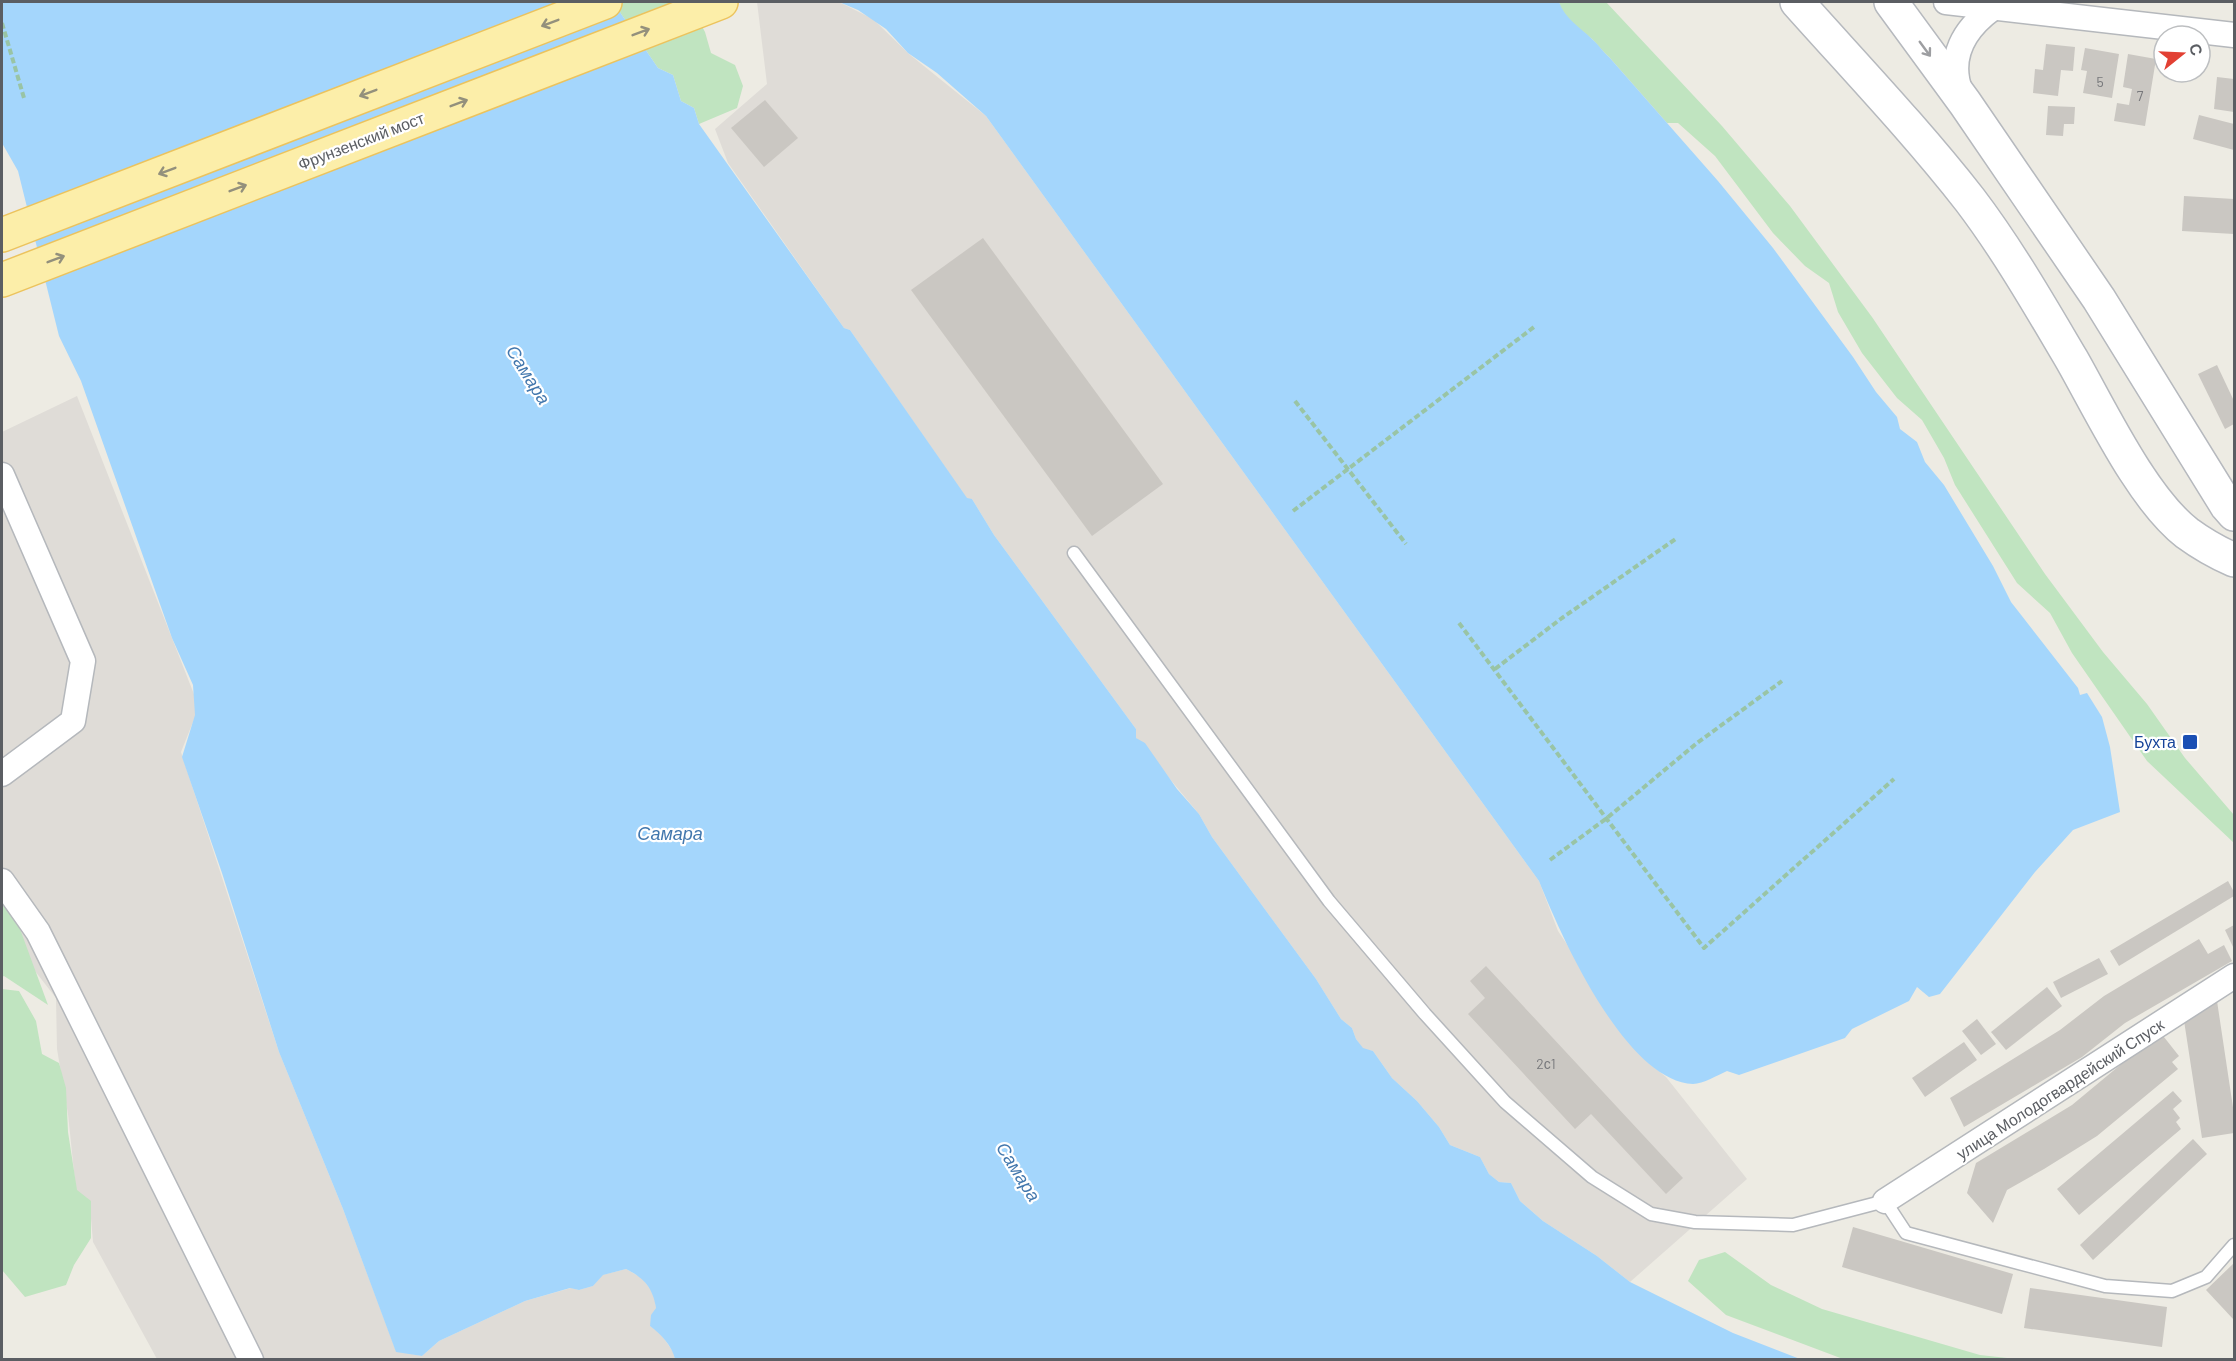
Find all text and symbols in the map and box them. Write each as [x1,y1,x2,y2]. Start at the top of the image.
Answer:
one-way arrow [541,18,560,29]
north arrow [2152,24,2212,84]
one-way arrow [631,26,649,37]
one-way arrow [1919,40,1931,56]
text: С [2186,41,2208,58]
house number: 5 [2096,73,2104,90]
house number: 7 [2137,87,2144,104]
one-way arrow [360,88,378,99]
one-way arrow [449,96,468,107]
street label: Фрунзенский мост [295,107,427,173]
one-way arrow [158,166,177,177]
one-way arrow [228,182,247,193]
one-way arrow [46,253,65,264]
water label: Самара [502,341,556,408]
place label: Бухта [2134,732,2176,751]
marker: Бухта [2181,733,2199,751]
water label: Самара [637,822,703,844]
street label: улица Молодогвардейский Спуск [1952,1014,2168,1163]
house number: 2с1 [1536,1055,1556,1072]
water label: Самара [992,1138,1046,1205]

